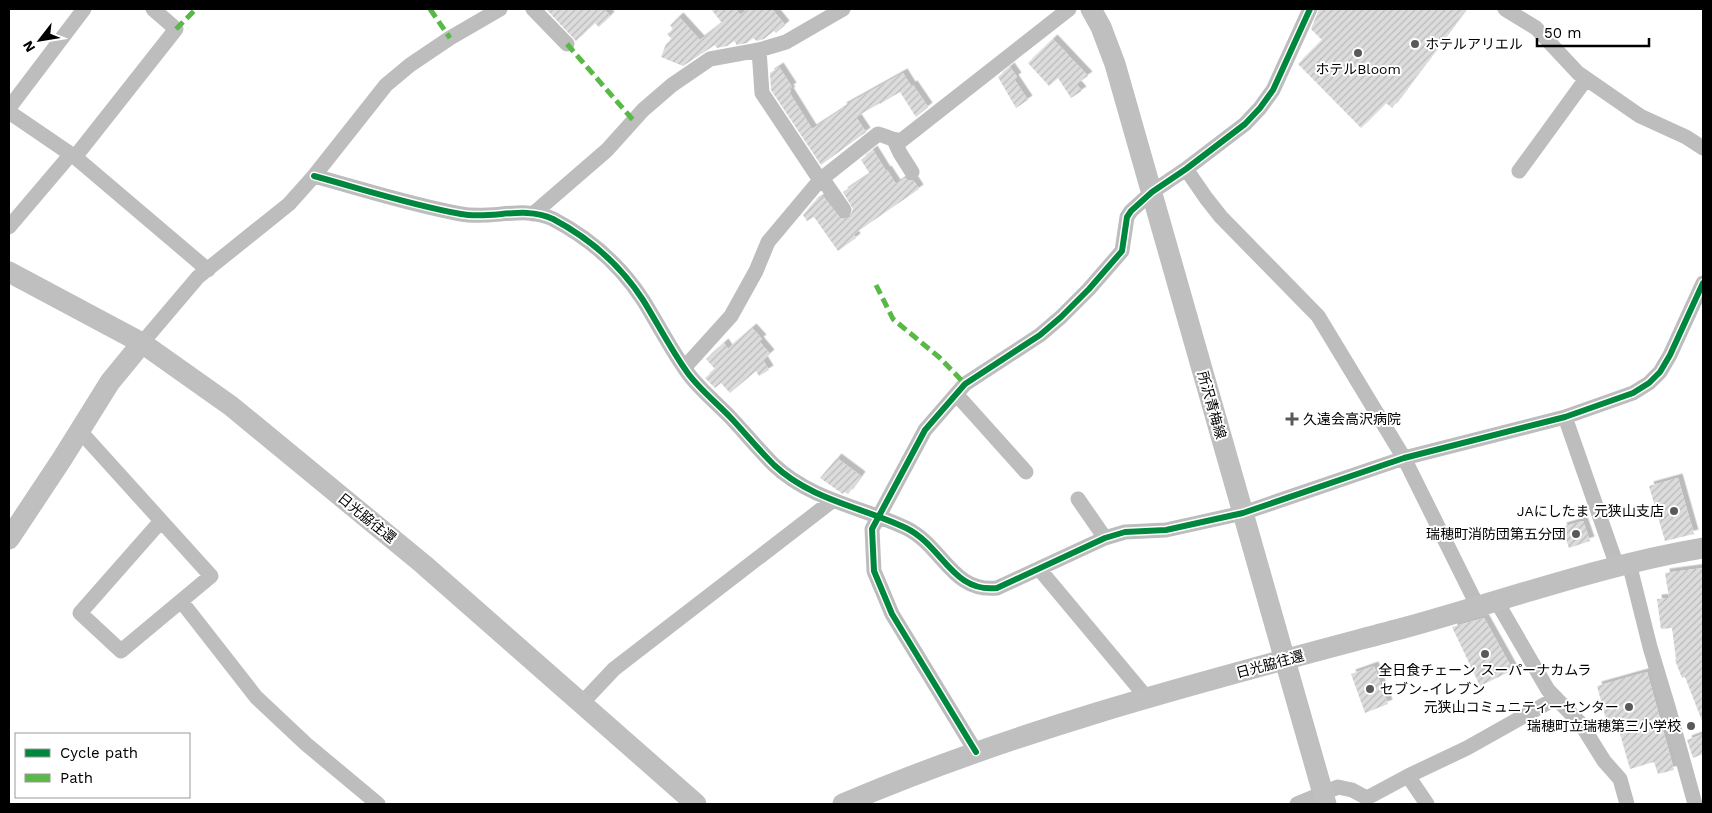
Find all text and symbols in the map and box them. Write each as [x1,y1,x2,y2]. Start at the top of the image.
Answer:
north arrow [15,15,65,65]
scale bar [1537,15,1650,47]
text: 50 m [1544,24,1581,42]
place label: ホテルアリエル [1425,36,1523,52]
text: N [19,38,38,55]
marker: ホテルアリエル [1409,38,1421,50]
marker: ホテルBloom [1352,47,1364,59]
place label: ホテルBloom [1315,61,1401,77]
street label: 所沢青梅線 [1195,369,1229,441]
place label: 久遠会高沢病院 [1303,411,1401,427]
marker: 久遠会高沢病院 [1285,412,1299,426]
street label: 日光脇往還 [335,490,399,546]
place label: JAにしたま 元狭山支店 [1517,503,1664,519]
marker: JAにしたま 元狭山支店 [1668,505,1680,517]
place label: 瑞穂町消防団第五分団 [1426,526,1566,542]
marker: 瑞穂町消防団第五分団 [1570,528,1582,540]
street label: 日光脇往還 [1234,647,1306,681]
marker: 全日食チェーン スーパーナカムラ [1479,648,1491,660]
place label: 全日食チェーン スーパーナカムラ [1378,662,1592,678]
place label: セブン-イレブン [1380,681,1485,697]
marker: セブン-イレブン [1364,683,1376,695]
place label: 元狭山コミュニティーセンター [1424,699,1619,715]
marker: 元狭山コミュニティーセンター [1623,701,1635,713]
place label: 瑞穂町立瑞穂第三小学校 [1527,718,1681,734]
marker: 瑞穂町立瑞穂第三小学校 [1685,720,1697,732]
legend [15,733,190,798]
text: Cycle path [60,744,138,762]
text: Path [60,769,93,787]

